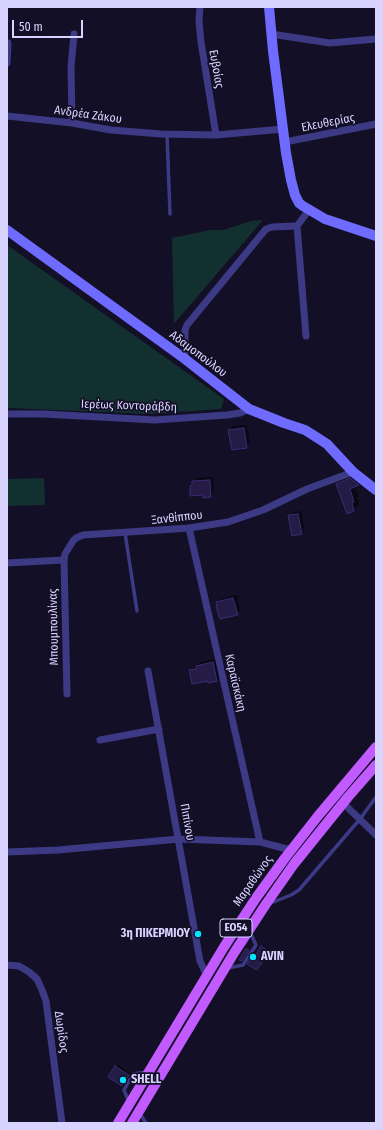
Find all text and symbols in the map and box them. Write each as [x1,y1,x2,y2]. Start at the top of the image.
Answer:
scale bar [14,12,85,38]
text: 50 m [19,20,43,34]
street label: Ευβοίας [206,49,226,89]
street label: Ανδρέα Ζάκου [53,103,123,127]
street label: Ελευθερίας [300,111,356,135]
street label: Αδαμοπούλου [167,328,229,380]
street label: Ιερέως Κοντοράβδη [81,397,177,415]
street label: Ξανθίππου [151,508,203,528]
street label: Μπουμπουλίνας [46,588,62,666]
street label: Καραϊσκάκη [221,653,249,713]
street label: Πιπίνου [177,802,197,842]
street label: Μαραθώνος [230,853,276,909]
road number: ΕΟ54 [220,919,252,937]
place label: 3η ΠΙΚΕΡΜΙΟΥ [121,927,190,941]
marker: 3η ΠΙΚΕΡΜΙΟΥ [193,929,203,939]
place label: AVIN [261,950,284,964]
marker: AVIN [248,952,258,962]
street label: Δωρίδος [51,1010,71,1054]
place label: SHELL [131,1073,161,1087]
marker: SHELL [118,1075,128,1085]

